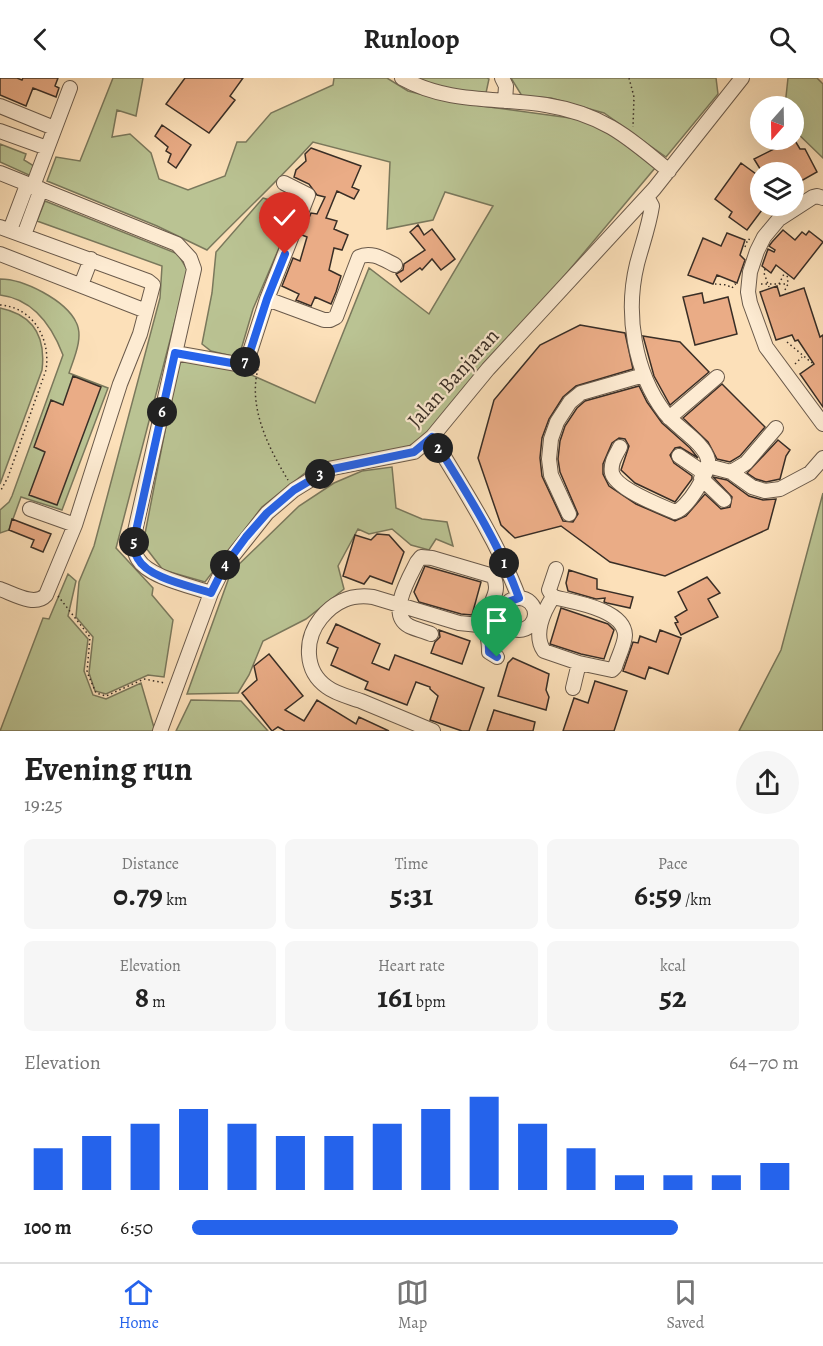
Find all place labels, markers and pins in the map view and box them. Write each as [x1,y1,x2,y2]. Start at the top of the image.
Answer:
pin [259,192,310,254]
pin: 7 [230,347,260,377]
pin: 6 [147,397,177,427]
pin: 2 [423,433,453,463]
pin: 3 [305,459,335,489]
pin: 5 [119,527,149,557]
pin: 1 [489,548,519,578]
pin: 4 [210,550,240,580]
pin [471,595,522,657]

